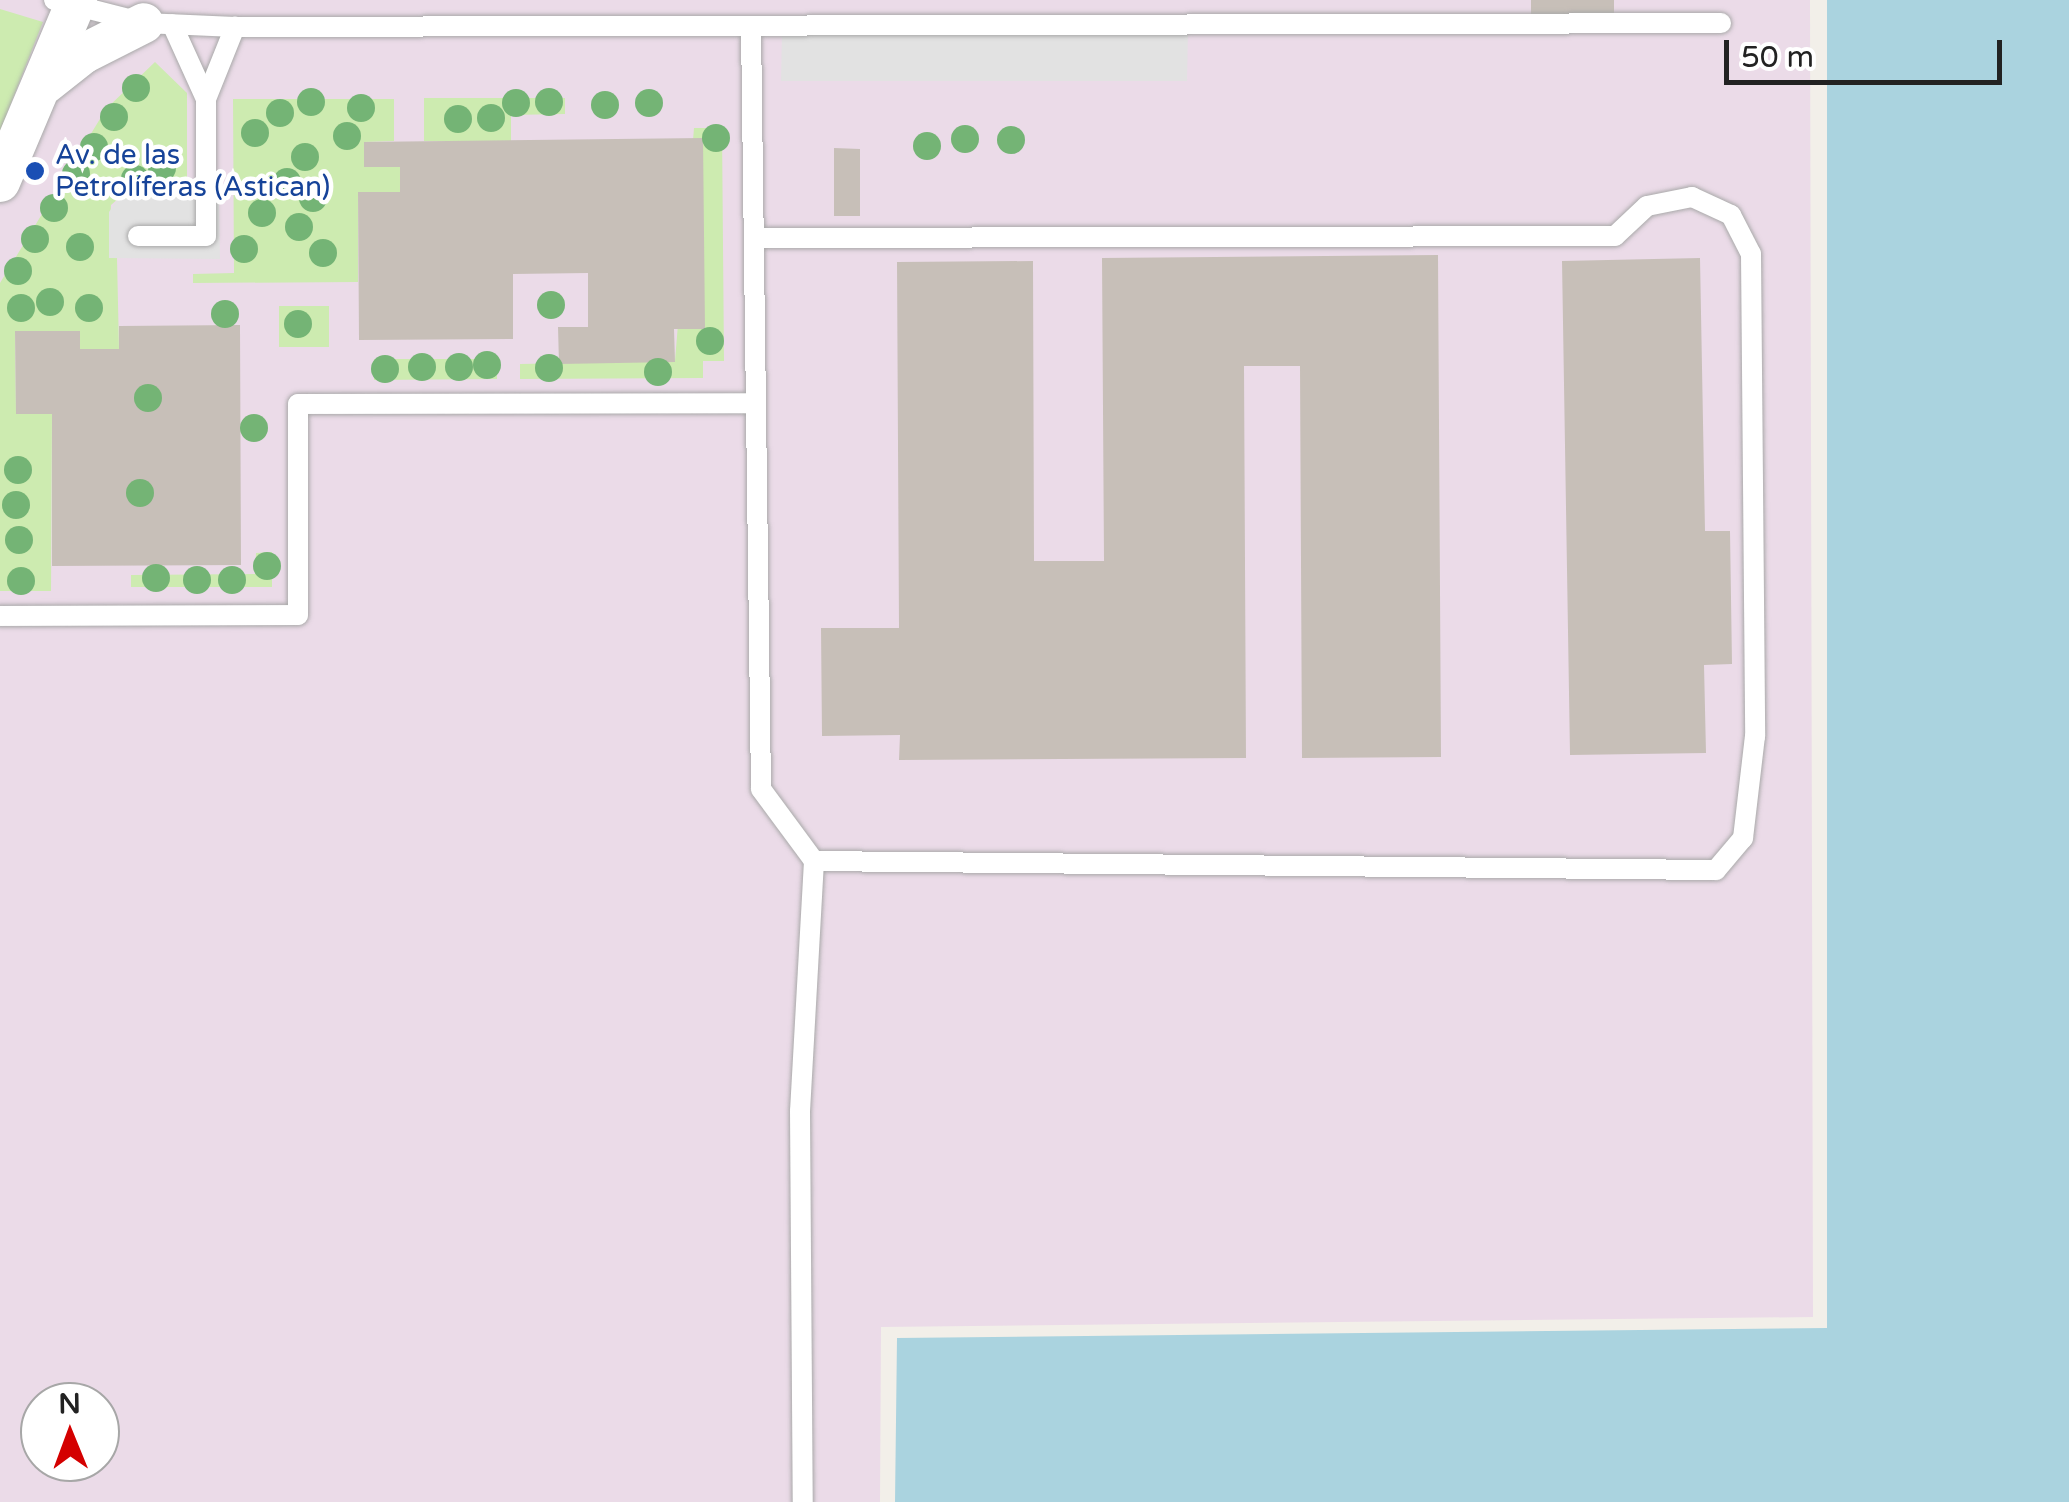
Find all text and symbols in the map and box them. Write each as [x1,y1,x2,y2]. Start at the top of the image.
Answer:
scale bar [1729,20,2006,82]
text: 50 m [1741,39,1814,76]
place label: Av. de las Petrolíferas (Astican) [55,138,330,204]
marker: Av. de las Petrolíferas (Astican) [24,160,46,182]
north arrow [20,1382,120,1482]
text: N [58,1387,81,1421]

